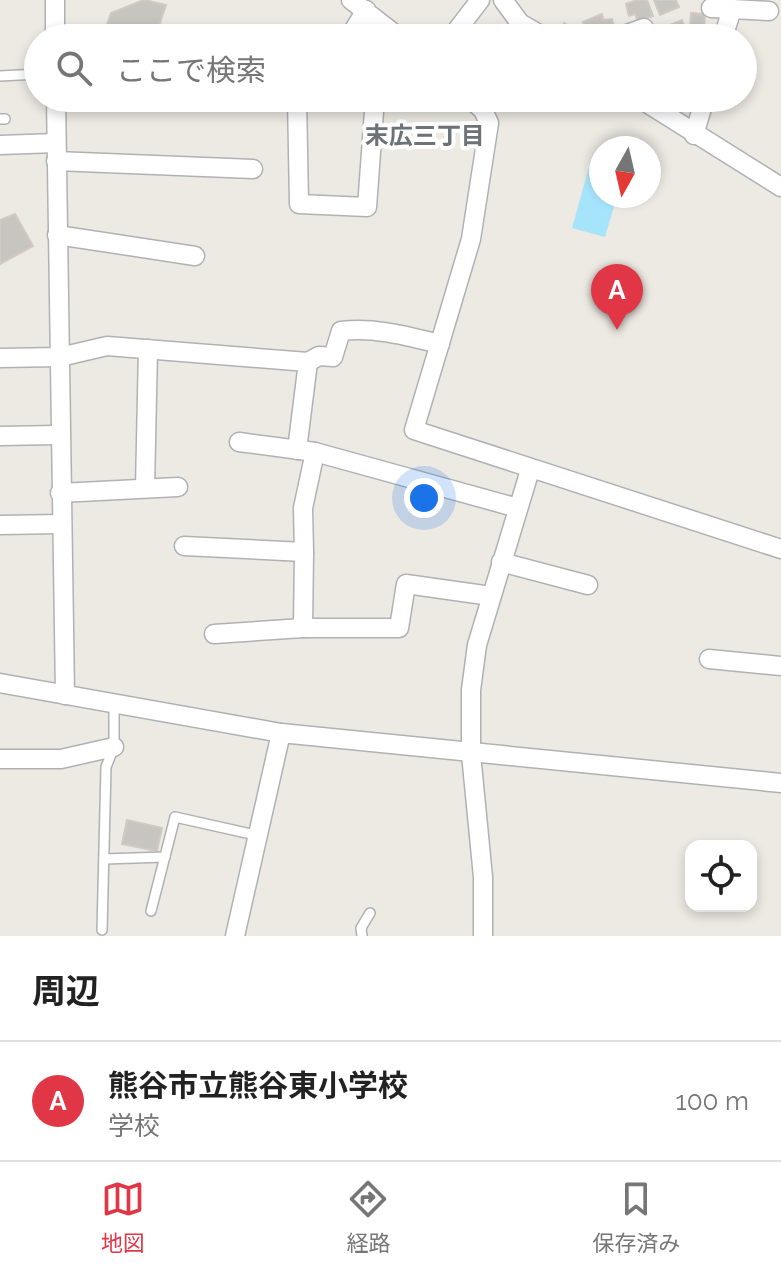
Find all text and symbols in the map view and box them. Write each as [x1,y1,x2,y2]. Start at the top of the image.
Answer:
search box [24,24,757,112]
icon: search [52,46,96,90]
text: ここで検索 [116,53,266,88]
district label: 末広三丁目 [365,121,485,150]
north arrow [589,136,661,208]
pin: A [591,264,643,330]
your location [404,478,444,518]
map controls [685,840,757,912]
button: locate [685,840,757,912]
text: 周辺 [32,971,100,1011]
text: 熊谷市立熊谷東小学校 [108,1068,408,1103]
text: A [49,1086,67,1116]
text: 100 m [676,1086,749,1116]
text: 学校 [108,1111,160,1141]
tab: 地図 [101,1177,145,1257]
tab: 経路 [346,1177,390,1257]
tab: 保存済み [592,1177,680,1257]

